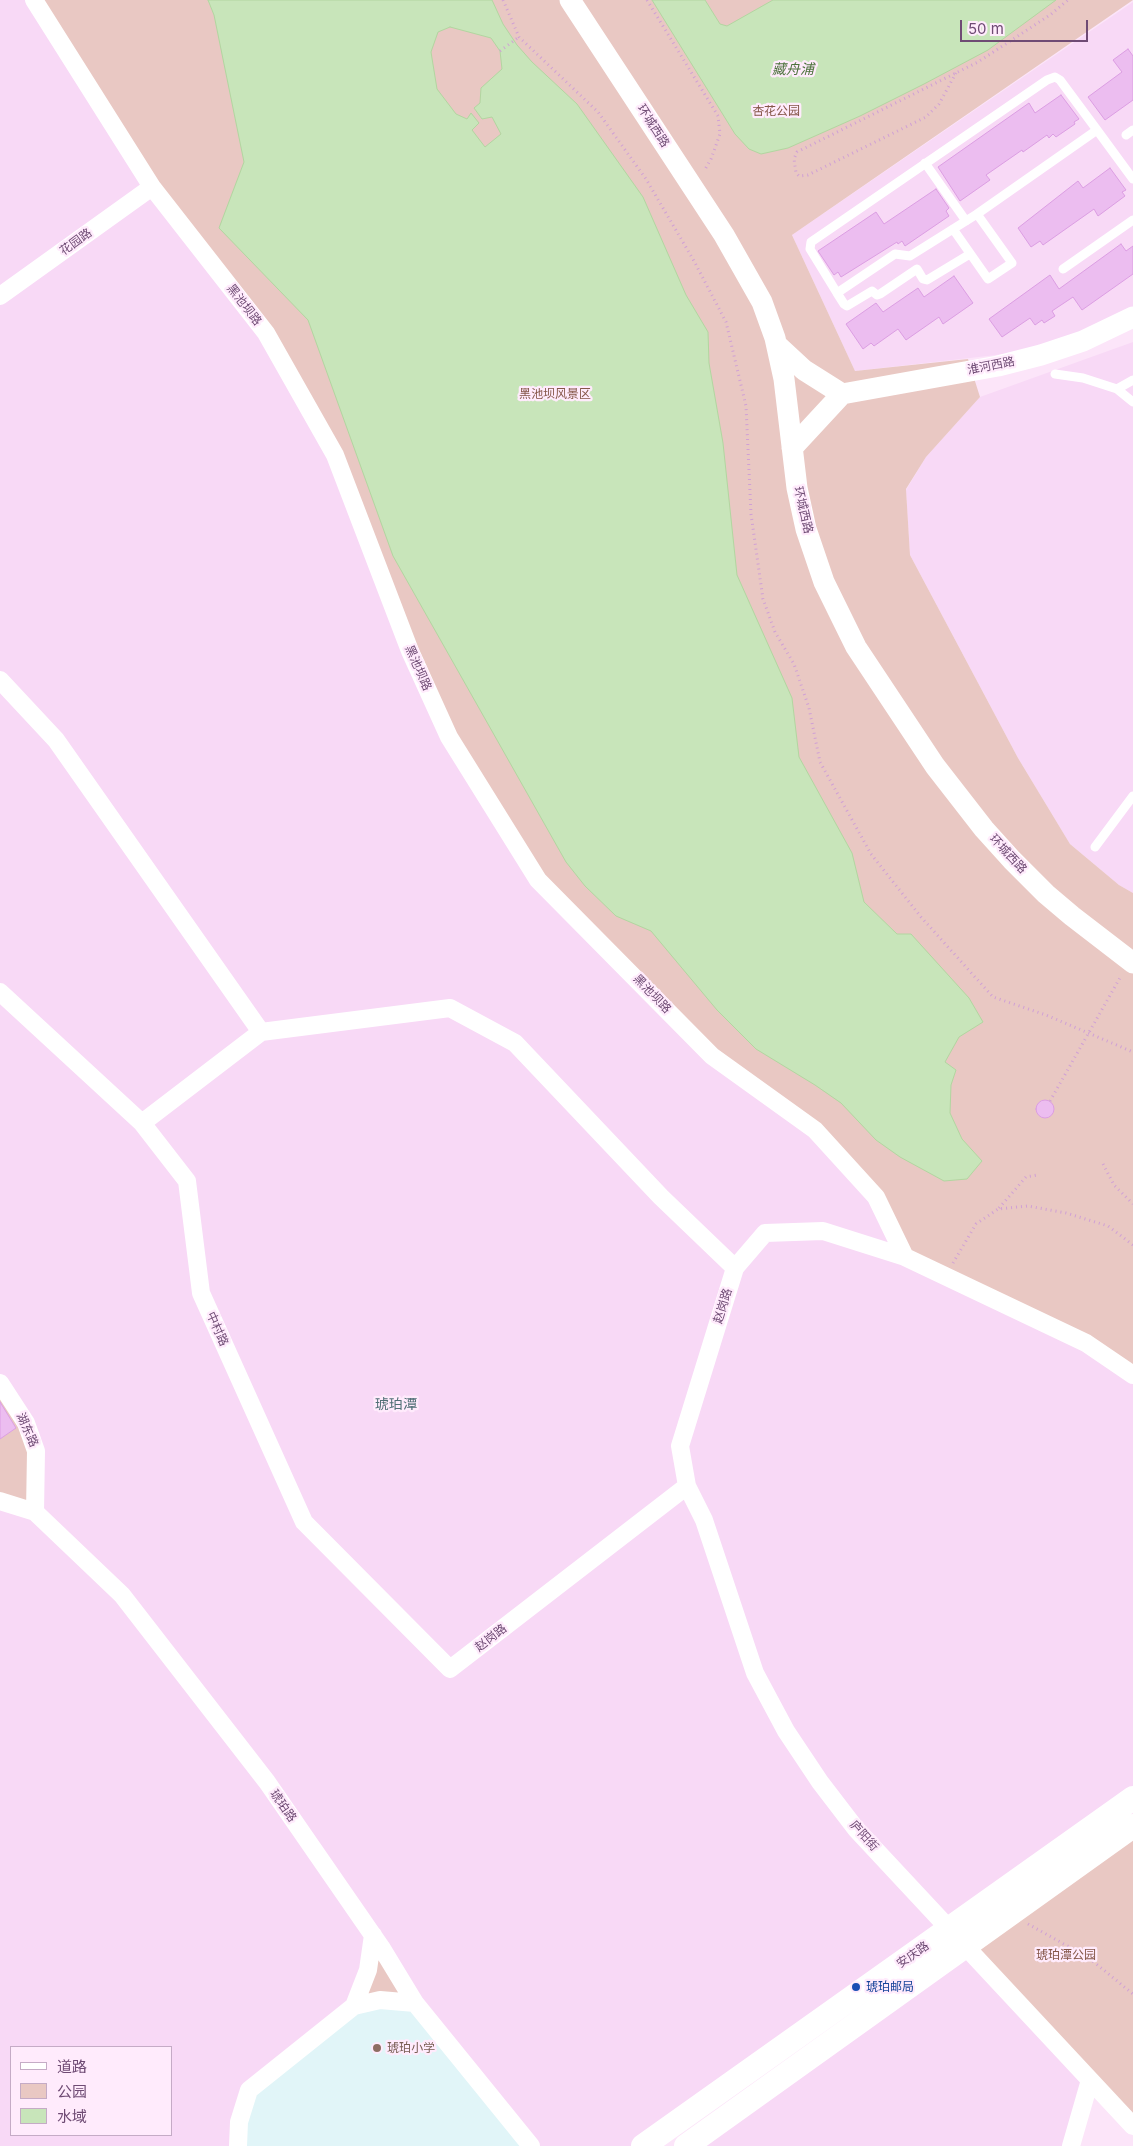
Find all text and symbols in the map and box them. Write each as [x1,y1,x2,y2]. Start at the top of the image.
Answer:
scale bar [963,10,1090,42]
text: 50 m [968,19,1004,38]
water label: 藏舟浦 [772,62,814,78]
street label: 环城西路 [634,102,672,150]
park label: 杏花公园 [752,104,800,118]
street label: 花园路 [57,226,95,258]
street label: 黑池坝路 [224,282,264,328]
street label: 淮河西路 [966,354,1016,378]
park label: 黑池坝风景区 [519,387,591,401]
street label: 环城西路 [791,485,815,535]
street label: 黑池坝路 [402,643,434,693]
street label: 环城西路 [986,832,1030,876]
street label: 黑池坝路 [630,972,674,1016]
street label: 赵岗路 [711,1287,735,1325]
street label: 中村路 [203,1310,231,1348]
district label: 琥珀潭 [375,1397,417,1413]
street label: 湖东路 [13,1411,41,1449]
street label: 赵岗路 [472,1621,510,1655]
street label: 琥珀路 [267,1787,299,1825]
street label: 庐阳街 [847,1818,881,1854]
street label: 安庆路 [894,1939,932,1971]
park label: 琥珀潭公园 [1036,1948,1096,1962]
place label: 琥珀邮局 [866,1980,914,1994]
marker: 琥珀邮局 [850,1981,862,1993]
place label: 琥珀小学 [387,2041,435,2055]
marker: 琥珀小学 [371,2042,383,2054]
legend [10,2046,172,2136]
text: 道路 [57,2057,87,2076]
text: 公园 [57,2082,87,2101]
text: 水域 [57,2107,87,2126]

